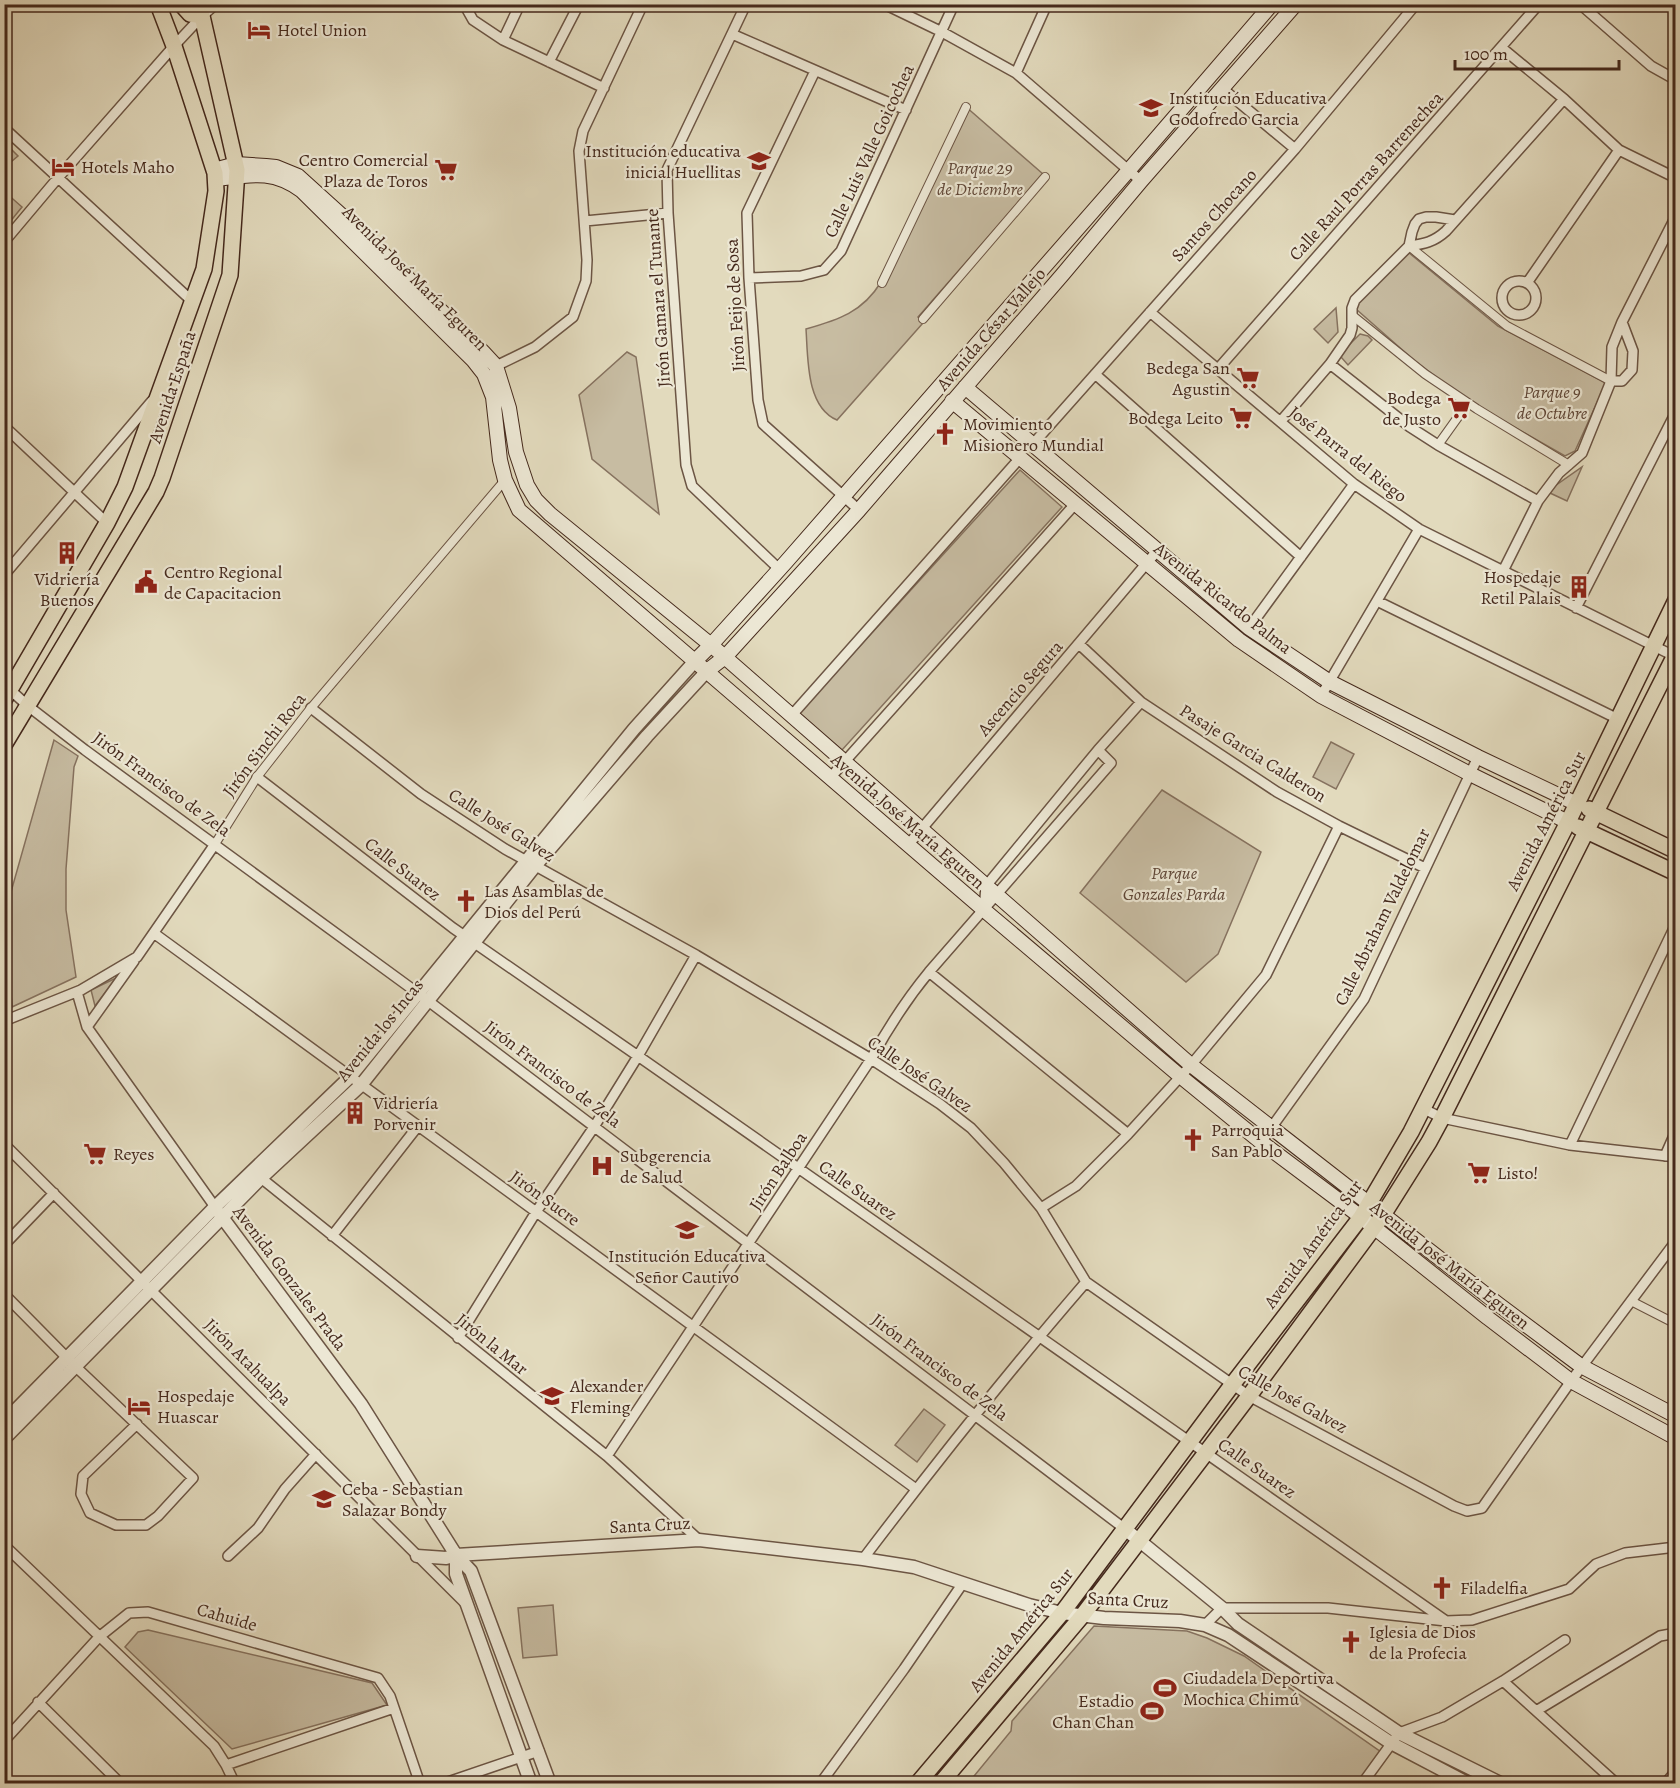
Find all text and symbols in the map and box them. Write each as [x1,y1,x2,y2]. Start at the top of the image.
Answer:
hotel icon: Hotel Union [246,17,272,43]
place label: Hotel Union [277,18,367,42]
scale bar [1455,33,1618,71]
text: 100 m [1464,42,1508,66]
street label: Calle Luis Valle Goicochea [818,60,920,242]
place label: Institución Educativa Godofredo Garcia [1169,86,1327,131]
street label: Calle Raul Porras Barrenechea [1283,86,1449,266]
school or university icon: Institución Educativa Godofredo Garcia [1138,95,1164,121]
place label: Institución educativa inicial Huellitas [585,139,742,184]
place label: Centro Comercial Plaza de Toros [299,148,429,193]
school or university icon: Institución educativa inicial Huellitas [746,148,772,174]
hotel icon: Hotels Maho [50,154,76,180]
place label: Hotels Maho [81,155,174,179]
park label: Parque 29 de Diciembre [937,156,1024,201]
supermarket icon: Centro Comercial Plaza de Toros [433,157,459,183]
street label: Santos Chocano [1166,163,1262,267]
street label: Avenida José María Eguren [336,199,493,356]
street label: Jirón Gamara el Tunante [640,208,676,388]
street label: Jirón Feijo de Sosa [719,237,750,372]
street label: Avenida César Vallejo [930,262,1051,396]
street label: Avenida España [142,327,202,447]
place label: Bedega San Agustin [1146,356,1230,401]
supermarket icon: Bedega San Agustin [1235,365,1261,391]
park label: Parque 9 de Octubre [1517,380,1588,425]
place label: Bodega de Justo [1382,386,1442,431]
supermarket icon: Bodega de Justo [1446,395,1472,421]
street label: José Parra del Riego [1284,400,1412,508]
supermarket icon: Bodega Leito [1228,405,1254,431]
place label: Bodega Leito [1128,406,1223,430]
place label: Movimiento Misionero Mundial [963,412,1104,457]
church icon: Movimiento Misionero Mundial [932,421,958,447]
street label: Avenida Ricardo Palma [1148,536,1297,660]
building icon: Vidriería Buenos [54,540,80,566]
place label: Centro Regional de Capacitacion [164,560,283,605]
place label: Hospedaje Retil Palais [1480,565,1561,610]
place label: Vidriería Buenos [33,567,100,612]
public building icon: Centro Regional de Capacitacion [133,569,159,595]
building icon: Hospedaje Retil Palais [1566,574,1592,600]
street label: Ascencio Segura [971,635,1069,742]
street label: Jirón Sinchi Roca [217,687,312,802]
street label: Pasaje Garcia Calderon [1175,698,1331,808]
street label: Jirón Francisco de Zela [88,726,236,843]
street label: Avenida José María Eguren [825,747,990,894]
street label: Avenida América Sur [1500,747,1592,896]
street label: Calle José Galvez [444,783,560,867]
street label: Calle Abraham Valdelomar [1329,824,1435,1010]
street label: Calle Suarez [360,832,446,906]
park label: Parque Gonzales Parda [1123,861,1225,906]
place label: Las Asamblas de Dios del Perú [484,879,604,924]
church icon: Las Asamblas de Dios del Perú [453,888,479,914]
street label: Avenida los Incas [330,974,429,1087]
street label: Jirón Francisco de Zela [480,1015,627,1134]
street label: Calle José Galvez [863,1030,977,1118]
place label: Vidriería Porvenir [372,1091,439,1136]
building icon: Vidriería Porvenir [342,1100,368,1126]
place label: Parroquia San Pablo [1211,1118,1285,1163]
street label: Jirón Balboa [743,1126,813,1215]
church icon: Parroquia San Pablo [1180,1127,1206,1153]
supermarket icon: Reyes [82,1141,108,1167]
place label: Reyes [113,1142,155,1166]
place label: Subgerencia de Salud [620,1144,712,1189]
hospital icon: Subgerencia de Salud [589,1153,615,1179]
street label: Calle Suarez [814,1154,902,1226]
supermarket icon: Listo! [1466,1160,1492,1186]
place label: Listo! [1497,1161,1538,1185]
street label: Jirón Sucre [505,1164,585,1232]
street label: Avenida América Sur [1258,1175,1368,1314]
street label: Avenida José María Eguren [1365,1195,1535,1335]
street label: Avenida Gonzales Prada [227,1200,353,1356]
school or university icon: Institución Educativa Señor Cautivo [674,1217,700,1243]
place label: Institución Educativa Señor Cautivo [608,1244,766,1289]
street label: Jirón la Mar [451,1307,533,1381]
street label: Jirón Francisco de Zela [867,1308,1014,1427]
street label: Jirón Atahualpa [199,1313,297,1411]
street label: Calle José Galvez [1234,1359,1352,1439]
place label: Alexander Fleming [569,1374,643,1419]
school or university icon: Alexander Fleming [539,1383,565,1409]
place label: Hospedaje Huascar [157,1384,235,1429]
hotel icon: Hospedaje Huascar [126,1393,152,1419]
street label: Calle Suarez [1213,1432,1301,1504]
place label: Ceba - Sebastian Salazar Bondy [342,1477,463,1522]
school or university icon: Ceba - Sebastian Salazar Bondy [311,1486,337,1512]
street label: Santa Cruz [609,1511,691,1539]
street label: Avenida América Sur [963,1563,1079,1698]
church icon: Filadelfia [1429,1575,1455,1601]
place label: Filadelfia [1460,1576,1528,1600]
street label: Santa Cruz [1087,1586,1169,1614]
street label: Cahuide [194,1597,260,1637]
place label: Iglesia de Dios de la Profecia [1369,1620,1476,1665]
church icon: Iglesia de Dios de la Profecia [1338,1629,1364,1655]
place label: Ciudadela Deportiva Mochica Chimú [1183,1666,1335,1711]
sports icon: Ciudadela Deportiva Mochica Chimú [1152,1675,1178,1701]
place label: Estadio Chan Chan [1052,1689,1134,1734]
sports icon: Estadio Chan Chan [1139,1698,1165,1724]

